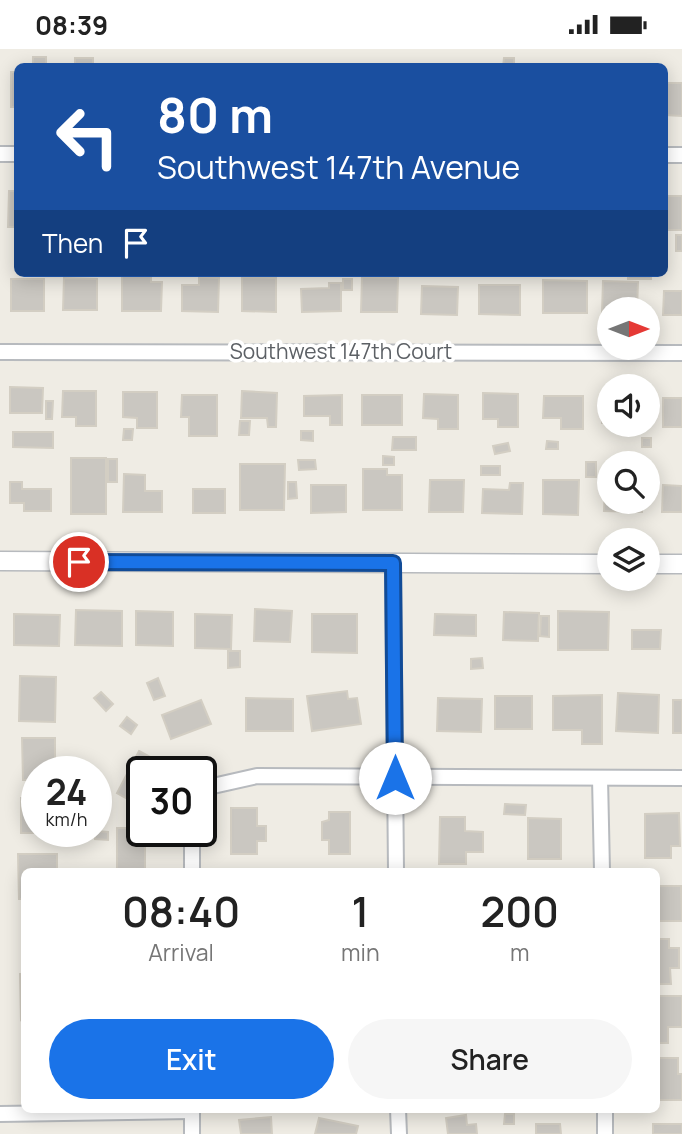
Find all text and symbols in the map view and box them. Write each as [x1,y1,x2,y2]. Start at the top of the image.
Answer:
text: 08:39 [35,7,108,43]
text: 80 m [157,81,273,148]
icon: left [42,91,133,182]
text: Southwest 147th Avenue [157,145,520,189]
icon: arrive [117,224,155,262]
text: Then [42,225,103,261]
north arrow [597,297,660,361]
map controls [597,297,660,591]
street label: Southwest 147th Court [230,337,452,365]
button: sound [597,374,660,437]
button: search [597,451,660,514]
button: layers [597,528,660,591]
pin [49,532,109,592]
icon: arrive [60,543,98,581]
position arrow [358,741,432,815]
speed limit sign: 30 [126,756,217,847]
text: 24 [46,768,87,816]
text: km/h [46,807,87,831]
text: 08:40 [122,882,240,940]
text: 1 [351,882,369,940]
text: 200 [481,882,559,940]
text: Arrival [148,936,214,968]
text: min [341,936,380,968]
text: m [510,936,530,968]
button: Exit [49,1019,334,1099]
button: Share [348,1019,632,1099]

